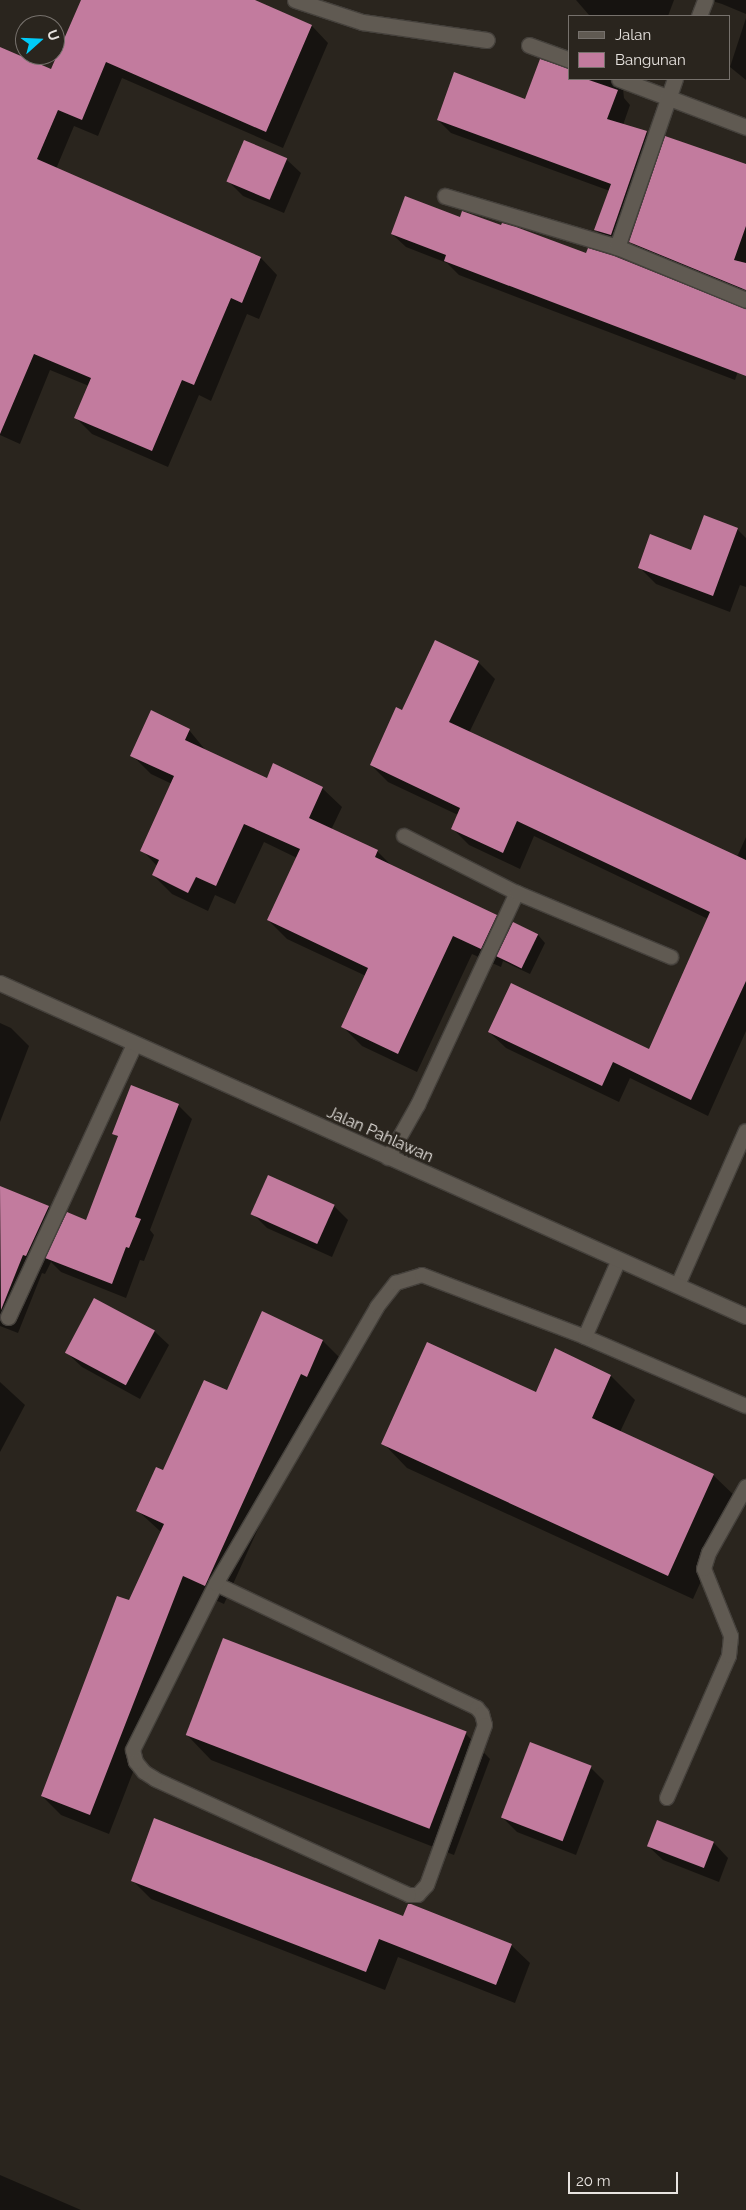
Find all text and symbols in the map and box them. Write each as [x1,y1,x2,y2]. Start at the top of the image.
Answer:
north arrow [15,15,65,65]
legend [568,15,731,80]
text: Jalan [615,26,651,44]
text: U [44,28,62,43]
text: Bangunan [615,51,686,69]
street label: Jalan Pahlawan [324,1103,436,1167]
scale bar [571,2162,681,2194]
text: 20 m [576,2172,611,2190]

